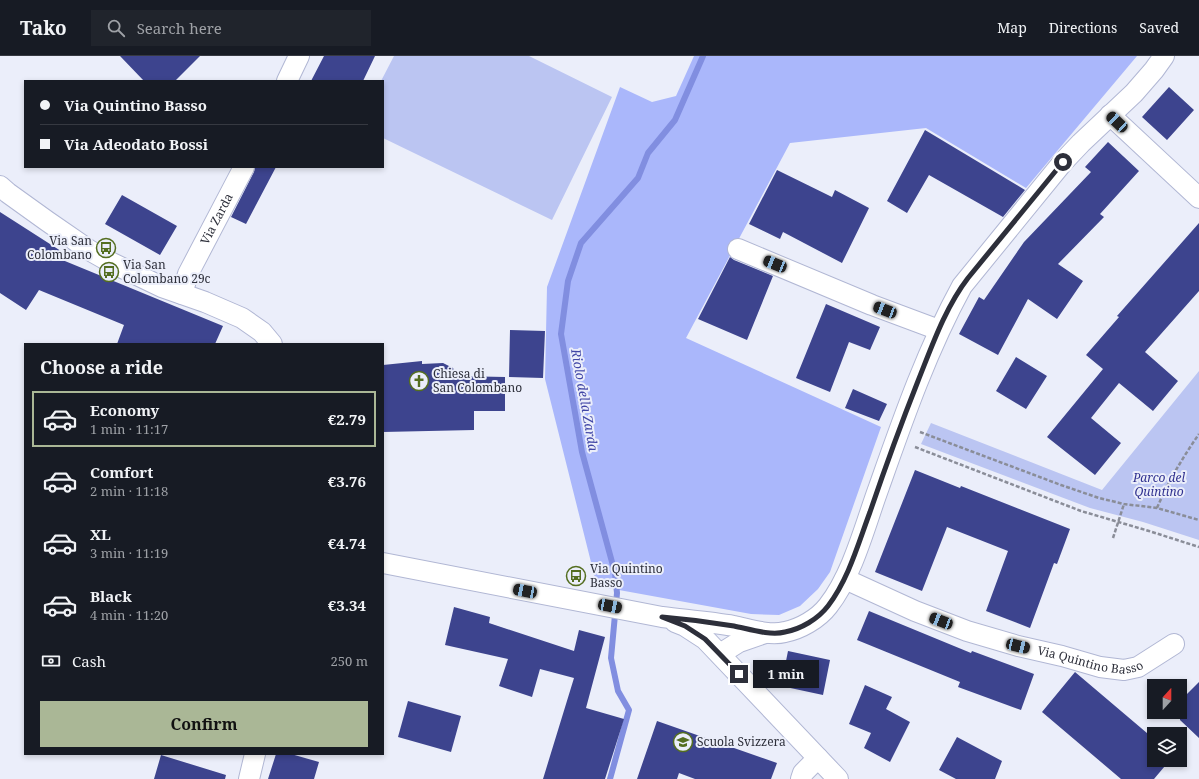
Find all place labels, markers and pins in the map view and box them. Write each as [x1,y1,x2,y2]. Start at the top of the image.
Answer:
place label: Via San Colombano [27,232,92,263]
bus stop icon: Via San Colombano [95,237,117,259]
place label: Via San Colombano 29c [123,256,211,287]
bus stop icon: Via San Colombano 29c [98,261,120,283]
place label: Chiesa di San Colombano [433,365,522,396]
church icon: Chiesa di San Colombano [408,370,430,392]
place label: Via Quintino Basso [590,560,663,591]
bus stop icon: Via Quintino Basso [565,565,587,587]
school or university icon: Scuola Svizzera [672,731,694,753]
place label: Scuola Svizzera [697,733,786,750]

